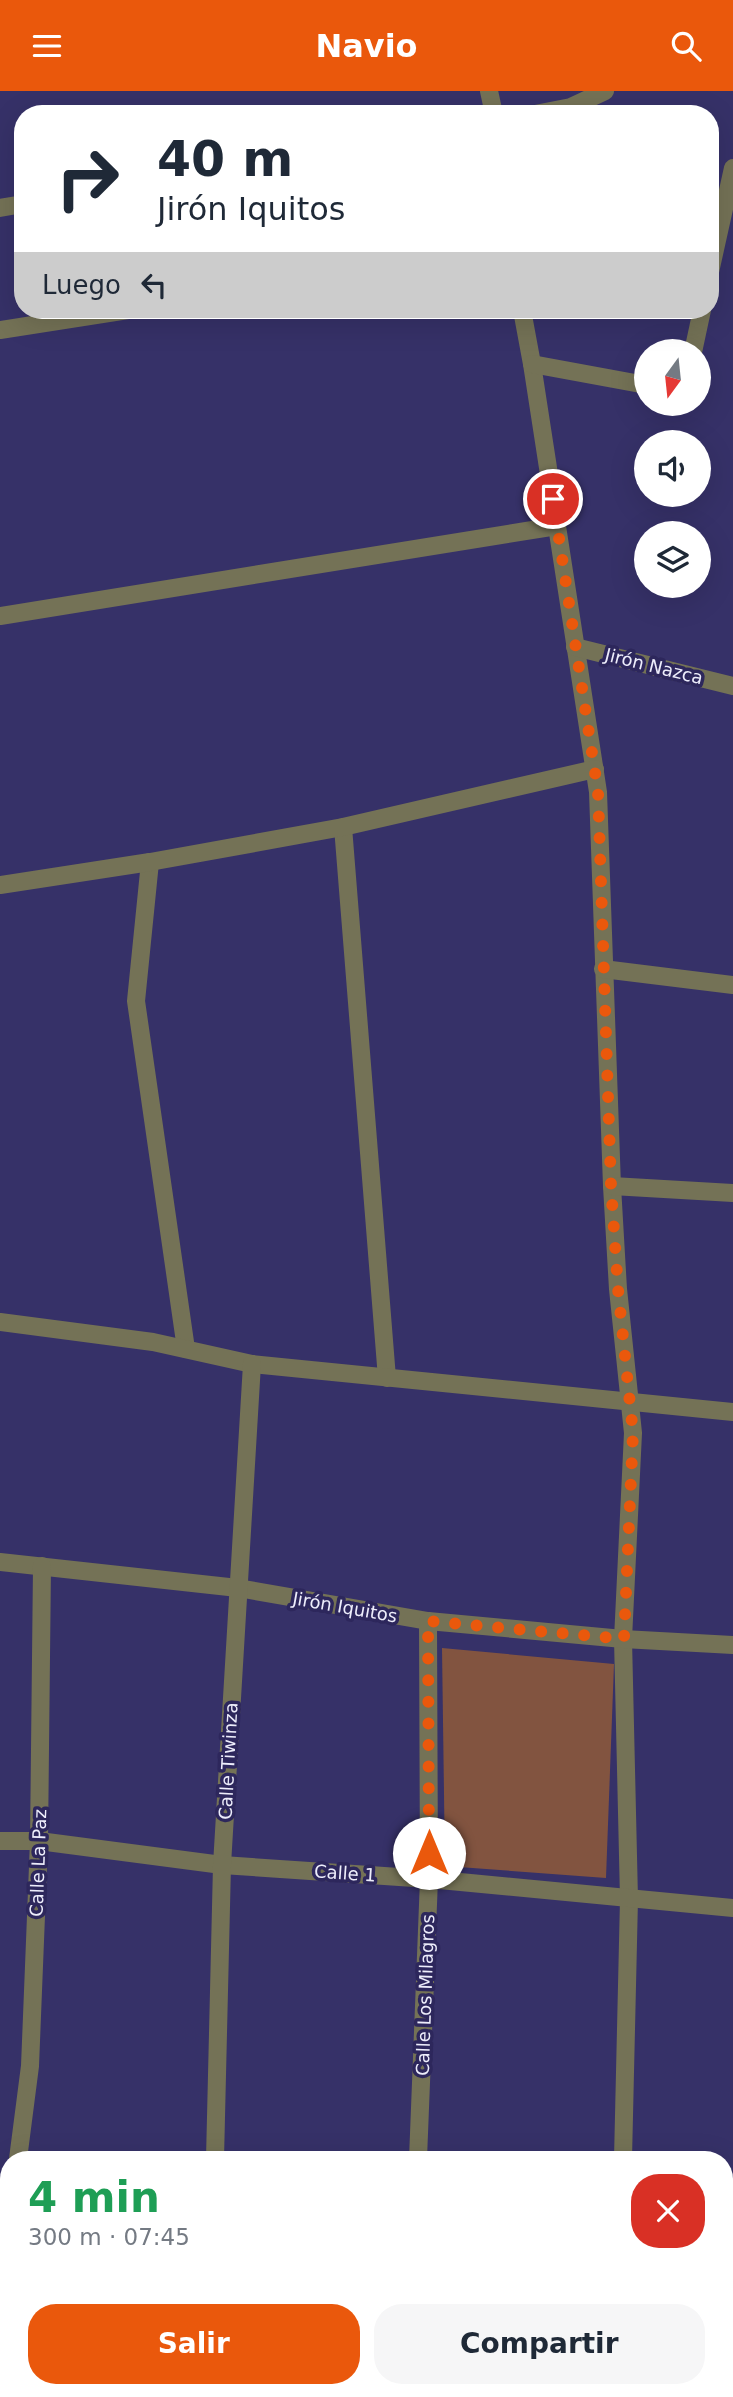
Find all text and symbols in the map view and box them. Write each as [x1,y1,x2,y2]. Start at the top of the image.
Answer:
icon: menu [28,27,66,65]
text: Navio [315,27,418,65]
icon: search [667,27,705,65]
text: 40 m [157,131,293,188]
icon: right [42,133,133,224]
text: Jirón Iquitos [157,190,346,228]
icon: left [135,266,173,304]
text: Luego [42,270,121,300]
north arrow [634,339,710,417]
map controls [634,339,711,598]
button: sound [634,430,711,507]
pin [523,469,583,529]
icon: arrive [534,480,572,518]
button: layers [634,521,711,598]
street label: Jirón Nazca [602,643,705,688]
street label: Jirón Iquitos [290,1587,399,1627]
street label: Calle Tiwinza [214,1702,242,1820]
street label: Calle La Paz [26,1809,50,1917]
position arrow [392,1816,466,1890]
street label: Calle 1 [313,1860,377,1886]
street label: Calle Los Milagros [412,1914,438,2076]
text: 4 min [28,2173,160,2222]
button: close [631,2174,705,2248]
text: 300 m · 07:45 [28,2224,190,2250]
button: Salir [28,2304,360,2384]
button: Compartir [374,2304,705,2384]

